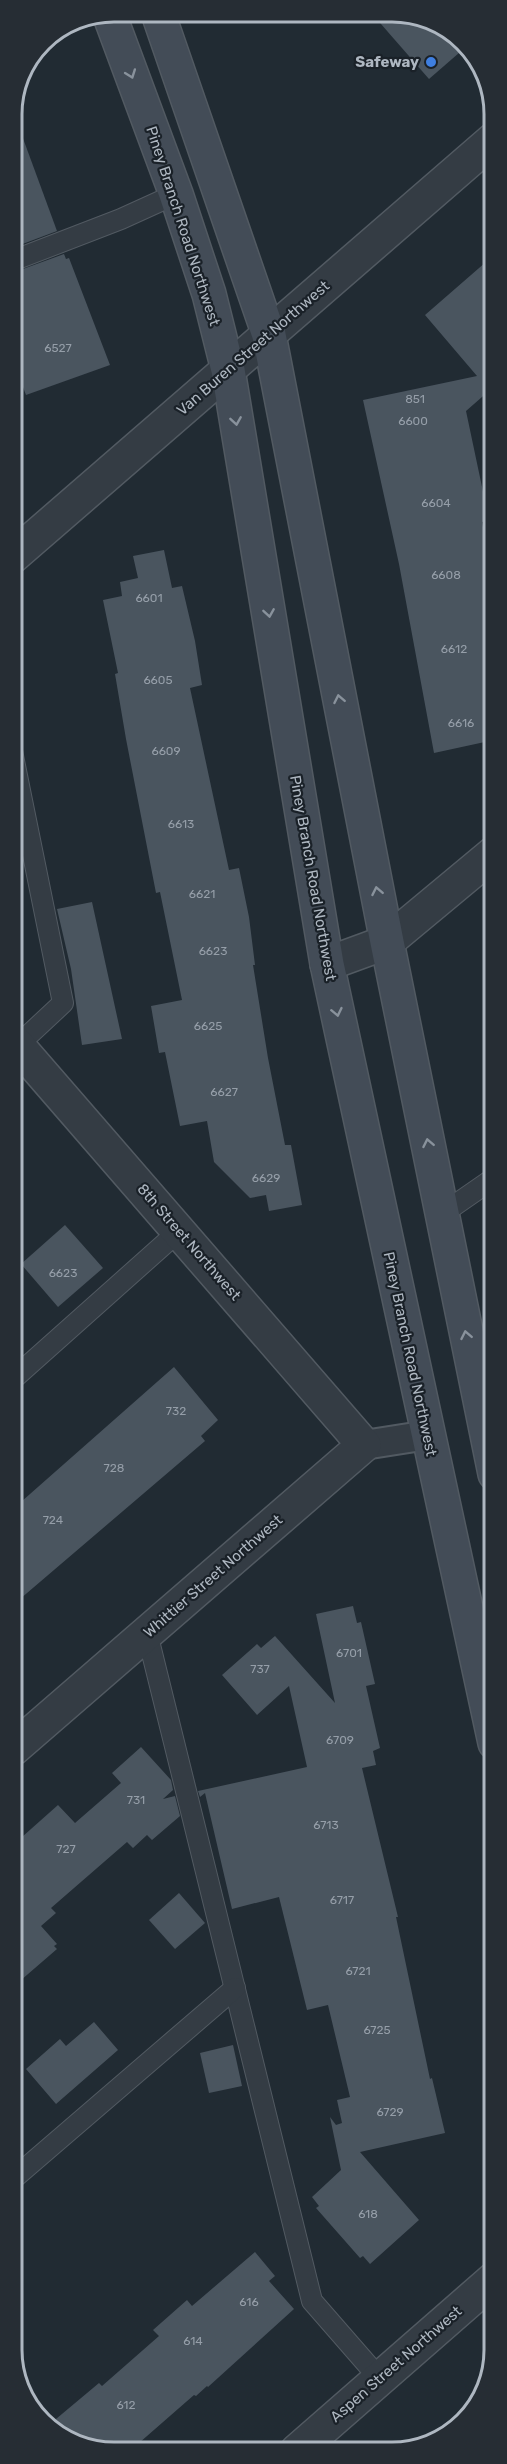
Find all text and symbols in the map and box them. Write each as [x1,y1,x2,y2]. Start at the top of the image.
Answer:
place label: Safeway [355,53,419,71]
marker: Safeway [424,55,438,69]
one-way arrow [124,68,137,79]
street label: Piney Branch Road Northwest [142,124,224,328]
street label: Van Buren Street Northwest [173,277,333,419]
house number: 6527 [44,341,72,355]
house number: 851 [405,392,425,406]
house number: 6600 [398,414,428,428]
one-way arrow [230,416,242,425]
house number: 6604 [421,496,451,510]
house number: 6608 [431,568,461,582]
house number: 6601 [135,591,163,605]
one-way arrow [262,608,275,618]
house number: 6612 [441,642,467,656]
house number: 6605 [143,673,173,687]
one-way arrow [333,694,346,704]
house number: 6616 [448,716,474,730]
house number: 6609 [151,744,181,758]
street label: Piney Branch Road Northwest [286,774,340,982]
house number: 6613 [168,817,194,831]
one-way arrow [371,886,384,896]
house number: 6621 [189,887,215,901]
house number: 6623 [199,944,227,958]
one-way arrow [330,1007,343,1017]
house number: 6625 [194,1019,222,1033]
house number: 6627 [210,1085,238,1099]
one-way arrow [422,1139,435,1149]
house number: 6629 [252,1171,280,1185]
street label: 8th Street Northwest [133,1180,245,1304]
street label: Piney Branch Road Northwest [380,1250,441,1458]
house number: 6623 [49,1266,77,1280]
one-way arrow [461,1330,474,1340]
house number: 732 [166,1404,186,1418]
house number: 728 [104,1461,124,1475]
street label: Whittier Street Northwest [140,1511,286,1641]
house number: 724 [43,1513,64,1527]
house number: 6701 [336,1646,362,1660]
house number: 737 [250,1662,270,1676]
house number: 6709 [326,1733,354,1747]
house number: 731 [127,1793,145,1807]
house number: 6713 [313,1818,339,1832]
house number: 727 [56,1842,76,1856]
house number: 6717 [330,1893,354,1907]
house number: 6721 [345,1964,371,1978]
house number: 6725 [363,2023,391,2037]
house number: 6729 [376,2105,404,2119]
house number: 618 [358,2207,378,2221]
house number: 616 [239,2295,259,2309]
street label: Aspen Street Northwest [327,2302,465,2426]
house number: 614 [183,2334,203,2348]
house number: 612 [116,2398,136,2412]

